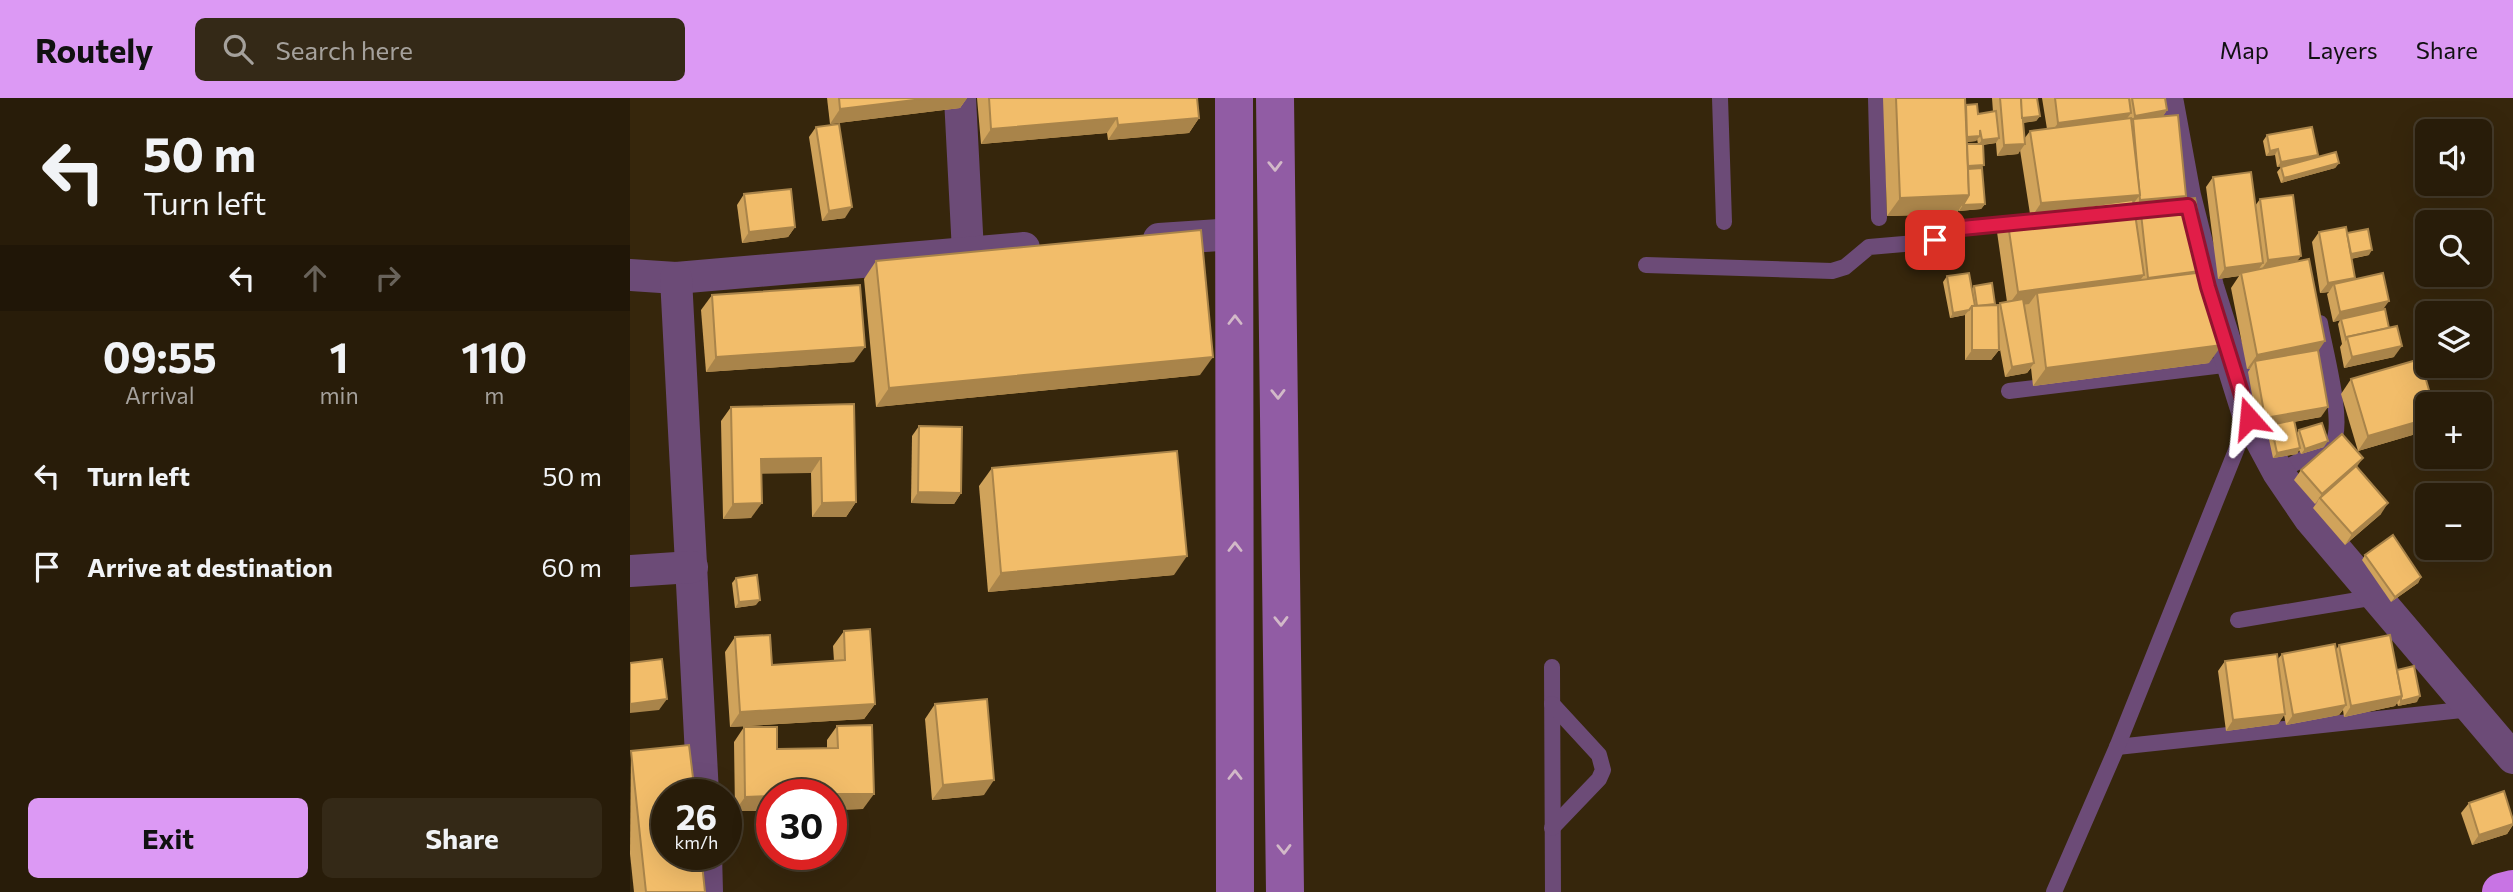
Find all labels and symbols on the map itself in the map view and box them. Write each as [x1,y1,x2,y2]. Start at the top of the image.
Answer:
one-way arrow [1267,161,1283,172]
pin [1905,210,1965,270]
one-way arrow [1227,314,1243,325]
position arrow [2212,381,2286,455]
one-way arrow [1270,389,1286,399]
one-way arrow [1227,542,1243,552]
one-way arrow [1273,616,1289,627]
one-way arrow [1227,769,1243,780]
speed limit sign: 30 [756,779,847,870]
one-way arrow [1276,844,1292,854]

